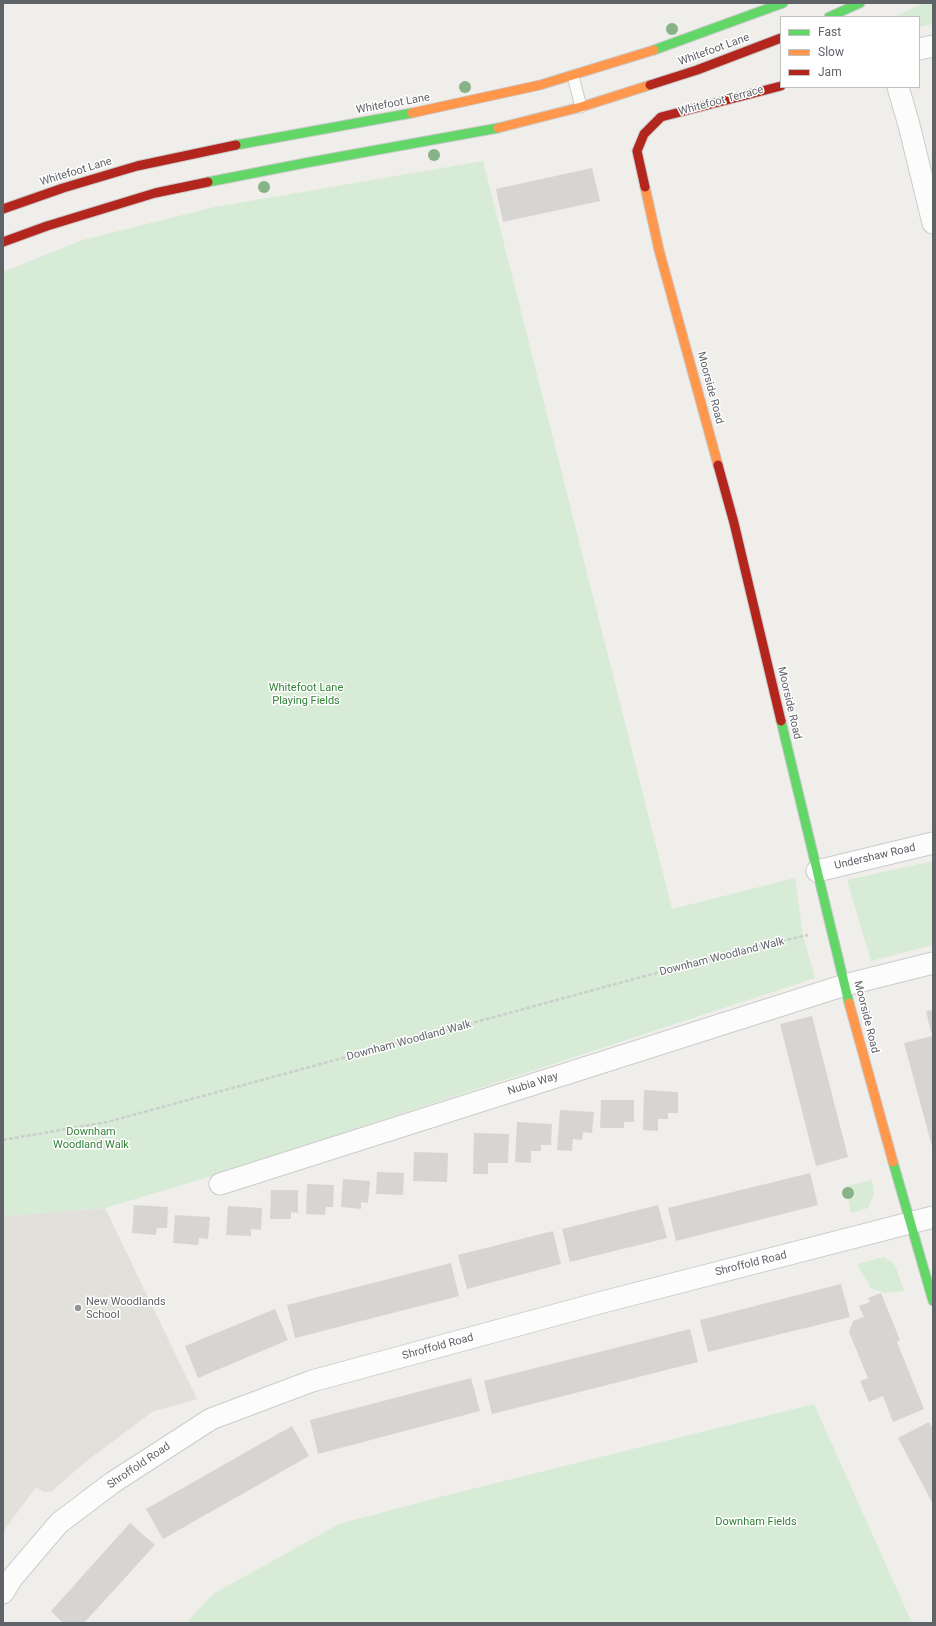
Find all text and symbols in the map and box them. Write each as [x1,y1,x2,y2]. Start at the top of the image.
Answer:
legend [780,16,920,88]
text: Fast [818,25,841,39]
street label: Whitefoot Lane [677,31,751,69]
text: Slow [818,45,844,59]
text: Jam [818,65,842,79]
street label: Whitefoot Terrace [677,83,765,119]
street label: Whitefoot Lane [355,91,431,117]
street label: Whitefoot Lane [38,155,114,189]
street label: Moorside Road [694,350,726,426]
street label: Moorside Road [774,665,804,741]
park label: Whitefoot Lane Playing Fields [269,681,343,707]
street label: Undershaw Road [833,841,917,873]
street label: Downham Woodland Walk [658,935,786,979]
street label: Moorside Road [851,979,881,1055]
street label: Downham Woodland Walk [345,1018,473,1064]
street label: Nubia Way [506,1070,560,1098]
park label: Downham Woodland Walk [53,1125,129,1151]
street label: Shroffold Road [714,1249,788,1279]
place label: New Woodlands School [86,1295,166,1321]
marker: New Woodlands School [73,1303,83,1313]
street label: Shroffold Road [401,1331,475,1363]
street label: Shroffold Road [105,1440,173,1492]
park label: Downham Fields [715,1515,797,1529]

